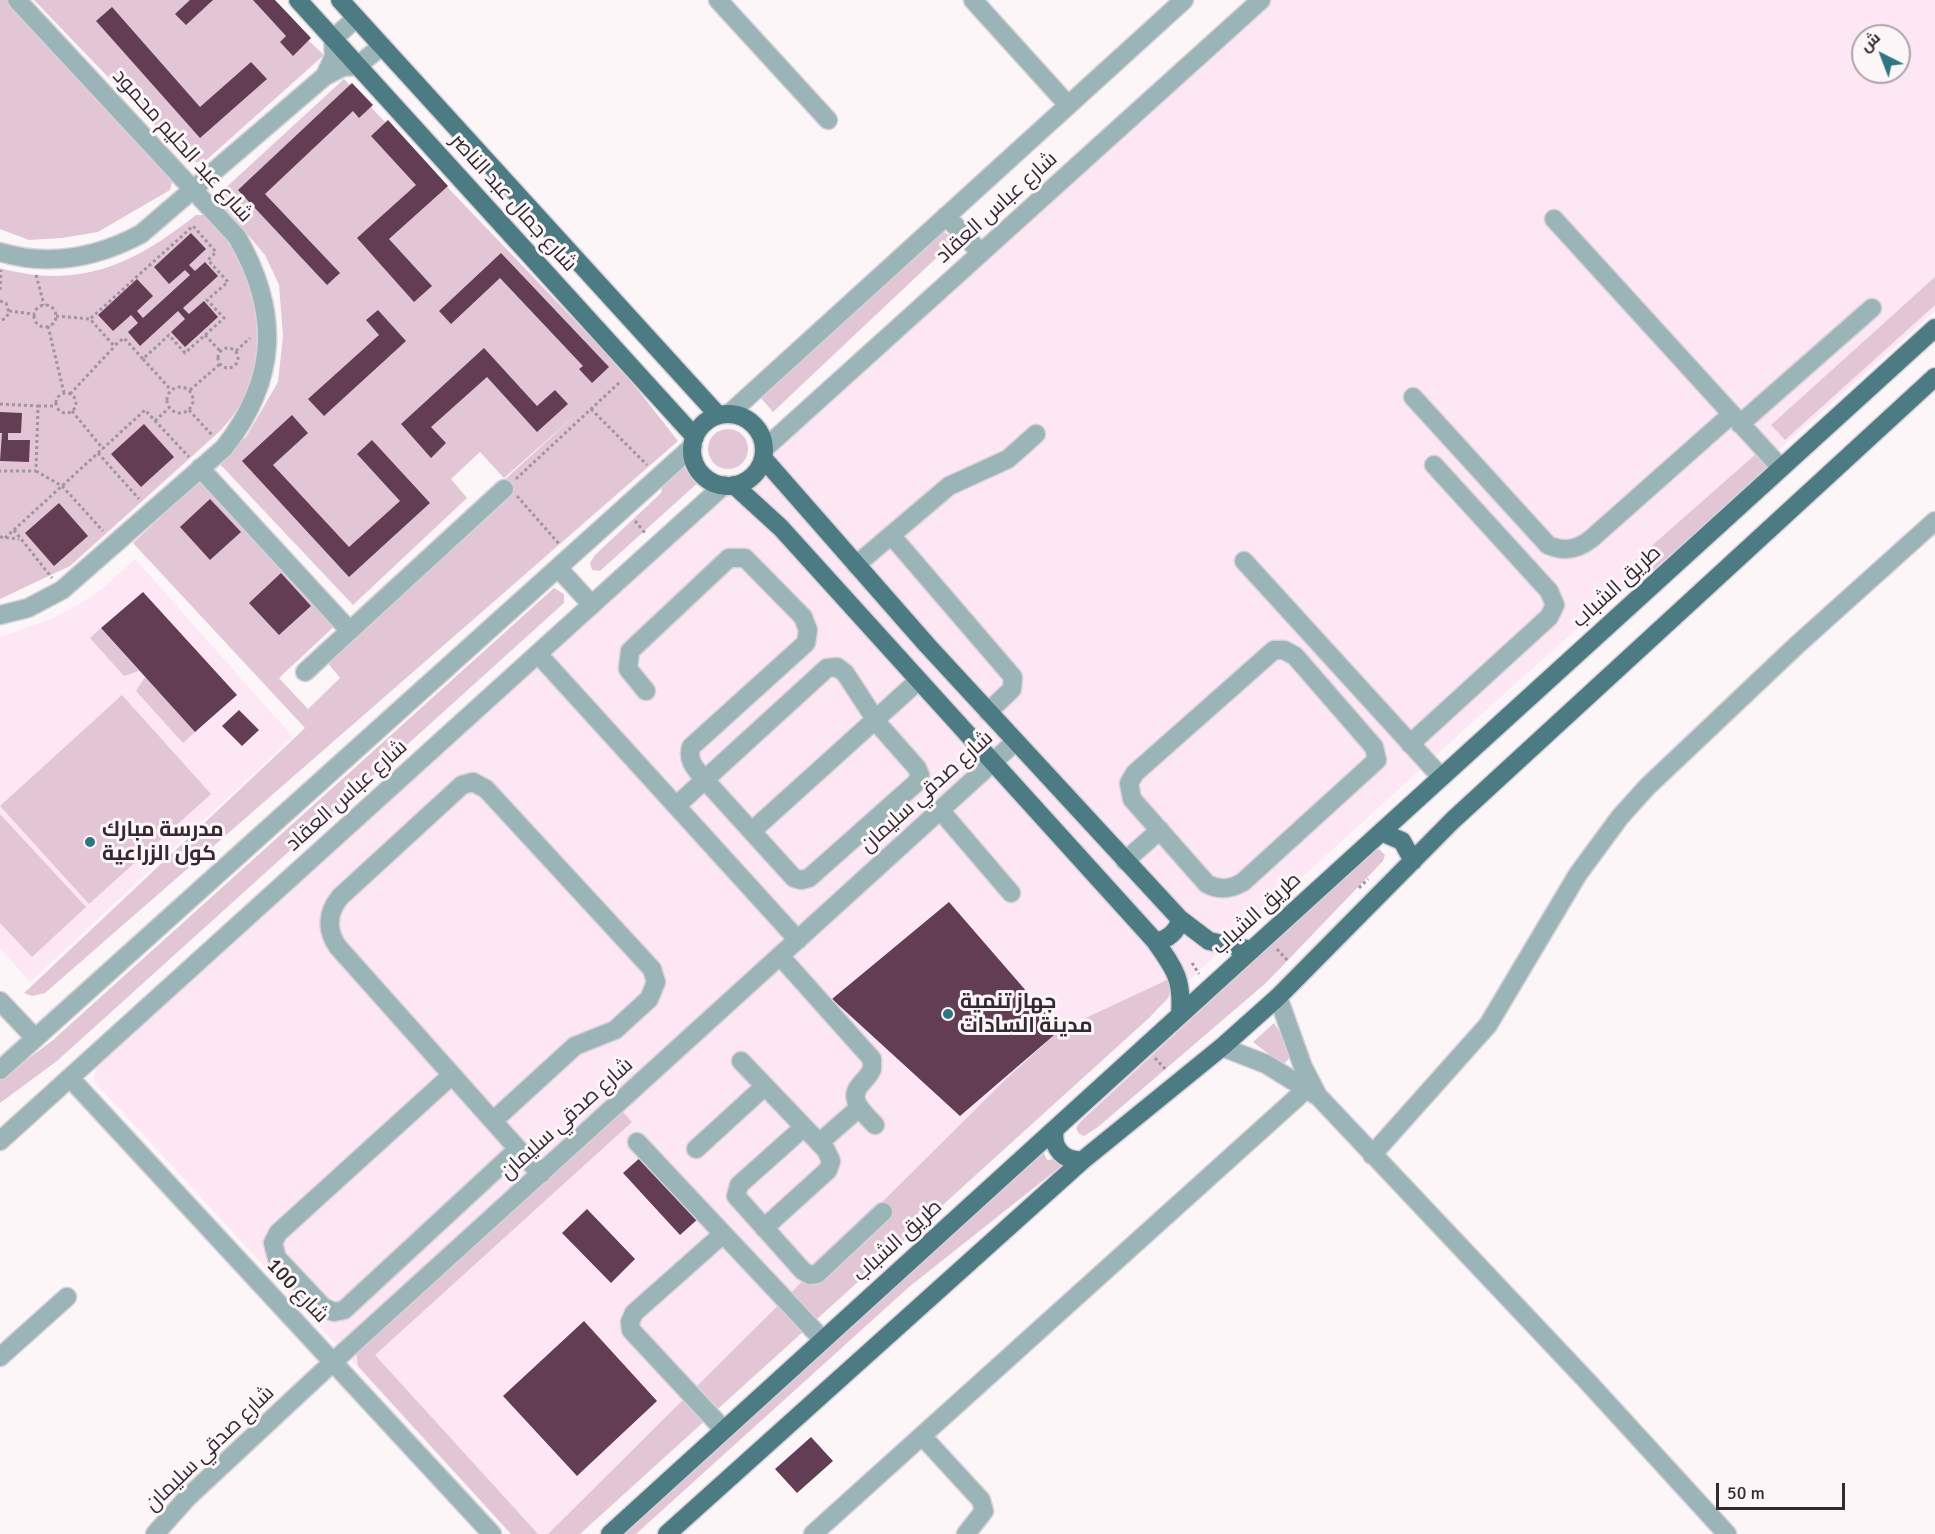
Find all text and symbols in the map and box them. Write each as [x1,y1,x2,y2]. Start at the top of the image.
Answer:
north arrow [1851,24,1911,84]
text: ش [1856,28,1885,56]
street label: شارع عبد الحليم محمود [107,64,257,228]
street label: شارع جمال عبد الناصر [444,129,582,277]
street label: شارع عباس العقاد [931,147,1063,269]
street label: طريق الشباب [1567,540,1667,634]
street label: شارع صدقي سليمان [855,726,999,858]
street label: شارع عباس العقاد [281,735,413,857]
place label: مدرسة مبارك كول الزراعية [102,817,224,867]
marker: مدرسة مبارك كول الزراعية [83,835,97,849]
street label: طريق الشباب [1207,867,1307,961]
place label: جهاز تنمية مدينة السادات [960,989,1093,1039]
marker: جهاز تنمية مدينة السادات [941,1007,955,1021]
street label: شارع صدقي سليمان [495,1053,639,1185]
street label: طريق الشباب [848,1194,948,1288]
street label: شارع 100 [261,1253,333,1329]
street label: شارع صدقي سليمان [140,1381,280,1517]
scale bar [1719,1471,1848,1509]
text: 50 m [1727,1482,1765,1504]

